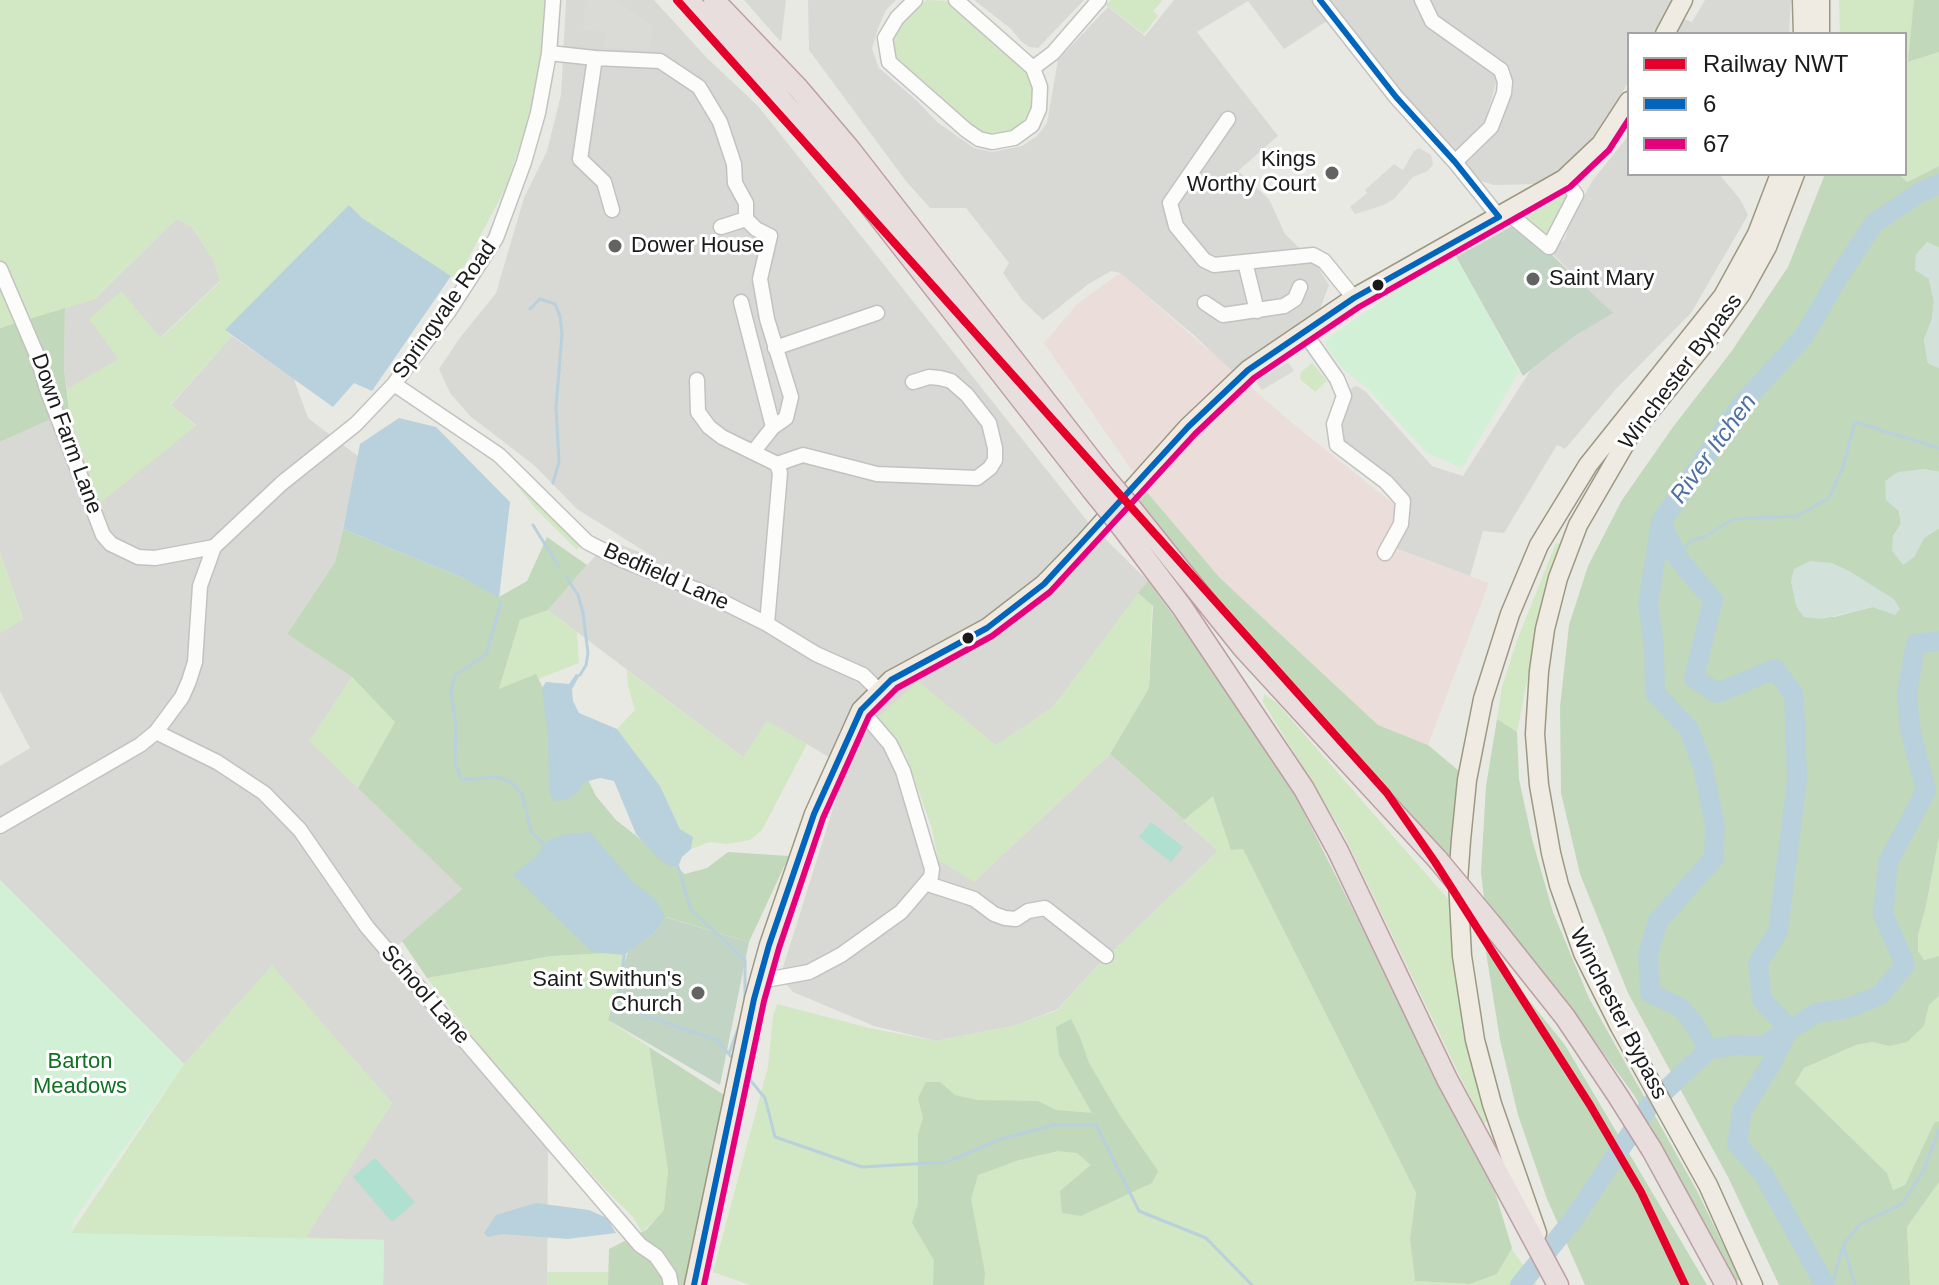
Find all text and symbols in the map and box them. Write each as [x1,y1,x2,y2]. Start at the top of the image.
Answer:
legend [1627,32,1907,176]
text: Railway NWT [1703,50,1848,77]
text: 6 [1703,90,1716,117]
text: 67 [1703,130,1730,157]
place label: Kings Worthy Court [1187,147,1316,198]
marker: Kings Worthy Court [1323,164,1341,182]
place label: Dower House [631,233,764,259]
street label: Springvale Road [388,236,502,384]
marker: Dower House [606,237,624,255]
place label: Saint Mary [1549,266,1654,292]
marker: Saint Mary [1524,270,1542,288]
unlabelled marker [1370,277,1386,293]
street label: Winchester Bypass [1614,289,1748,455]
street label: Down Farm Lane [25,350,107,518]
water label: River Itchen [1665,389,1763,509]
street label: Bedfield Lane [599,538,733,616]
unlabelled marker [960,630,976,646]
street label: Winchester Bypass [1563,924,1673,1104]
street label: School Lane [375,940,475,1050]
place label: Saint Swithun's Church [532,967,682,1018]
marker: Saint Swithun's Church [689,984,707,1002]
park label: Barton Meadows [33,1049,127,1100]

